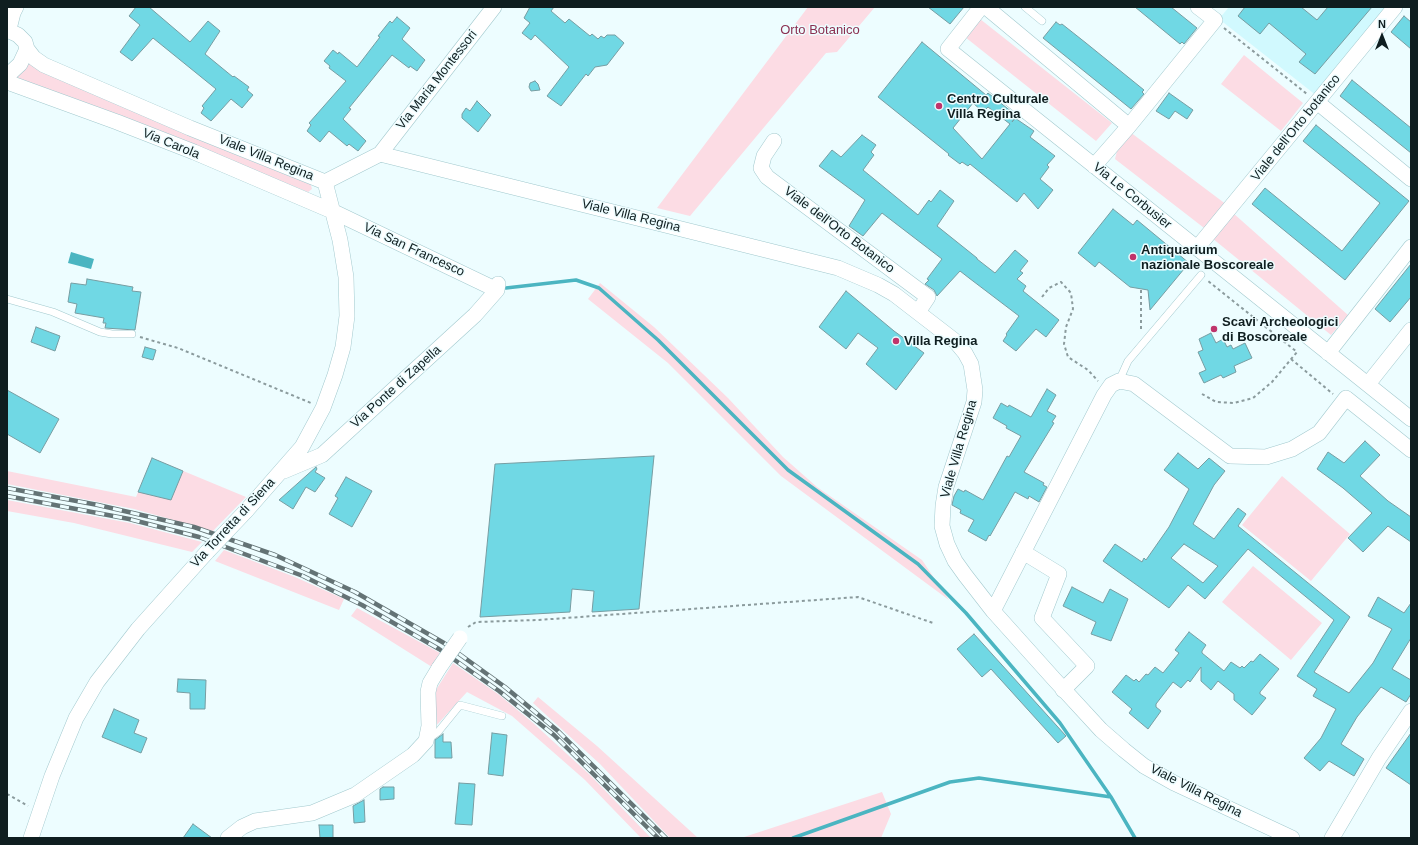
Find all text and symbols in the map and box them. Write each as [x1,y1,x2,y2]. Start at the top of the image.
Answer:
north arrow [1362,16,1402,56]
text: N [1378,18,1386,30]
park label: Orto Botanico [780,22,860,38]
street label: Via Maria Montessori [393,27,481,133]
street label: Viale dell'Orto botanico [1248,71,1344,185]
place label: Centro Culturale Villa Regina [947,91,1049,122]
marker: Centro Culturale Villa Regina [934,101,944,111]
street label: Via Carola [140,125,202,163]
street label: Viale Villa Regina [216,132,316,184]
street label: Via Le Corbusier [1090,160,1174,232]
street label: Viale dell'Orto Botanico [781,183,897,277]
street label: Viale Villa Regina [580,196,682,236]
street label: Via San Francesco [361,220,467,280]
place label: Antiquarium nazionale Boscoreale [1141,242,1274,273]
marker: Antiquarium nazionale Boscoreale [1128,252,1138,262]
place label: Scavi Archeologici di Boscoreale [1222,314,1338,345]
marker: Scavi Archeologici di Boscoreale [1209,324,1219,334]
place label: Villa Regina [904,333,977,349]
marker: Villa Regina [891,336,901,346]
street label: Via Ponte di Zapella [348,342,444,432]
street label: Viale Villa Regina [938,398,980,500]
street label: Via Torretta di Siena [187,475,279,571]
street label: Viale Villa Regina [1147,761,1245,821]

